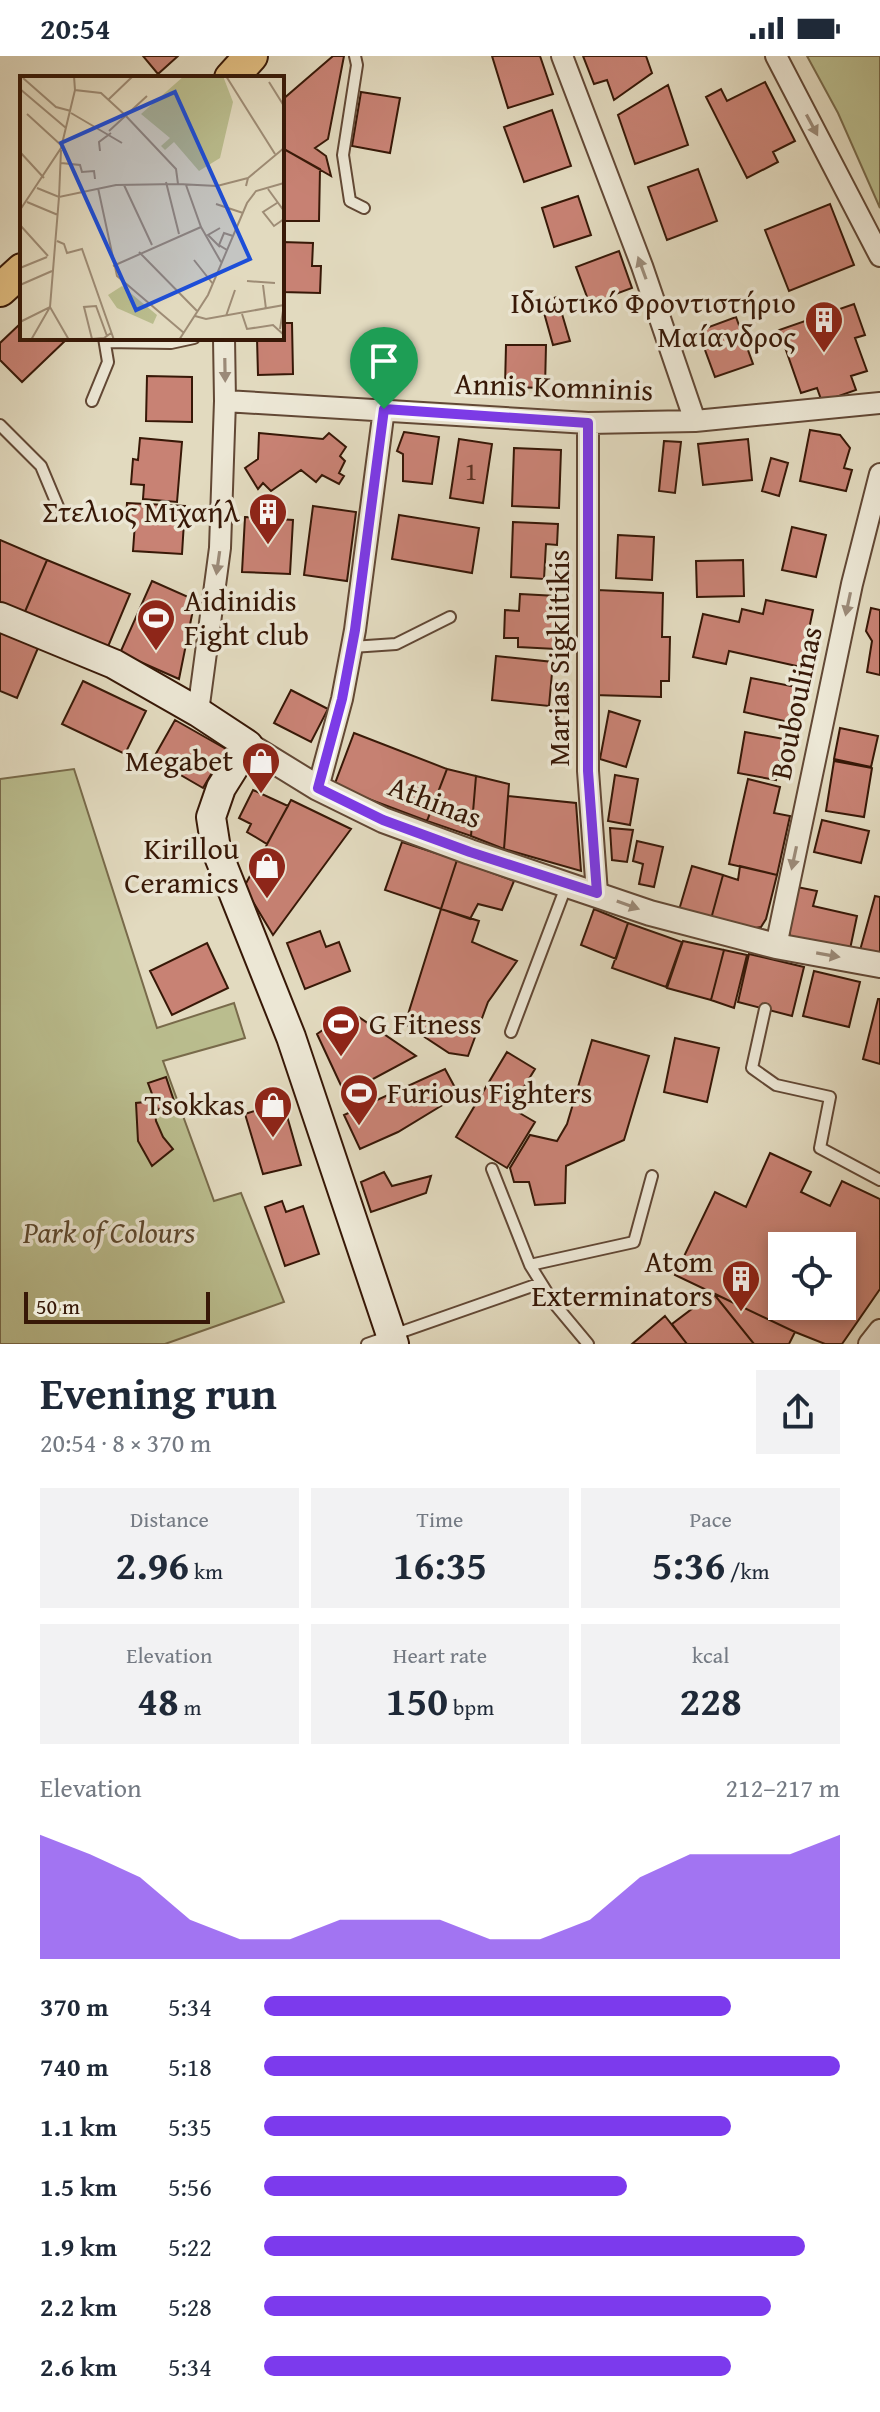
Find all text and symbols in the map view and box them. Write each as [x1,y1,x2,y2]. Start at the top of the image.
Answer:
text: 20:54 [40,6,111,50]
inset map [20,76,284,340]
one-way arrow [805,114,818,137]
one-way arrow [636,256,648,280]
place label: Ιδιωτικό Φροντιστήριο Μαίανδρος [510,280,796,358]
building icon: Ιδιωτικό Φροντιστήριο Μαίανδρος [803,299,845,354]
pin [350,327,418,409]
icon: arrive [362,339,406,383]
one-way arrow [218,358,231,383]
street label: Annis Komninis [454,361,654,411]
house number: 1 [465,451,477,490]
place label: Στελιος Μιχαήλ [42,489,241,533]
building icon: Στελιος Μιχαήλ [247,491,289,546]
street label: Marias Sigklitikis [536,550,580,766]
one-way arrow [211,551,224,576]
place label: Aidinidis Fight club [184,578,309,656]
one-way arrow [841,592,854,617]
sports icon: Aidinidis Fight club [135,597,177,652]
street label: Bouboulinas [757,622,833,783]
place label: Megabet [125,738,233,782]
shop icon: Megabet [240,740,282,795]
street label: Athinas [382,763,489,839]
place label: Kirillou Ceramics [124,826,240,904]
shop icon: Kirillou Ceramics [246,845,288,900]
one-way arrow [787,846,800,871]
one-way arrow [616,899,640,912]
one-way arrow [816,950,841,962]
place label: G Fitness [369,1001,482,1045]
sports icon: G Fitness [320,1003,362,1058]
place label: Furious Fighters [387,1070,592,1114]
sports icon: Furious Fighters [338,1072,380,1127]
place label: Tsokkas [144,1082,245,1126]
shop icon: Tsokkas [252,1084,294,1139]
park label: Park of Colours [22,1210,195,1254]
map controls [768,1232,856,1320]
button: locate [768,1232,856,1320]
place label: Atom Exterminators [531,1239,713,1317]
building icon: Atom Exterminators [720,1258,762,1313]
scale bar [24,1288,210,1324]
text: 50 m [36,1290,80,1322]
text: Evening run [40,1361,277,1425]
button: share [756,1370,840,1454]
text: 20:54 · 8 × 370 m [40,1423,211,1462]
text: Distance [130,1503,209,1535]
text: Time [417,1503,463,1535]
text: Pace [690,1503,732,1535]
text: 2.96 [116,1535,189,1594]
text: 16:35 [393,1535,487,1594]
text: 5:36 [652,1535,725,1594]
text: km [189,1555,223,1587]
text: /km [725,1555,770,1587]
text: Elevation [126,1639,212,1671]
text: Heart rate [393,1639,487,1671]
text: kcal [692,1639,729,1671]
text: 48 [137,1671,179,1730]
text: 150 [386,1671,448,1730]
text: 228 [680,1671,742,1730]
text: m [179,1691,201,1723]
text: bpm [448,1691,494,1723]
text: Elevation [40,1768,142,1807]
text: 212–217 m [726,1768,840,1807]
text: 370 m [40,1987,108,2026]
text: 5:34 [168,1987,212,2026]
text: 740 m [40,2047,108,2086]
text: 5:18 [168,2047,212,2086]
text: 1.1 km [40,2107,117,2146]
text: 5:35 [168,2107,212,2146]
text: 1.5 km [40,2167,117,2206]
text: 5:56 [168,2167,212,2206]
text: 1.9 km [40,2227,117,2266]
text: 5:22 [168,2227,212,2266]
text: 2.2 km [40,2287,117,2326]
text: 5:28 [168,2287,212,2326]
text: 2.6 km [40,2347,117,2386]
text: 5:34 [168,2347,212,2386]

